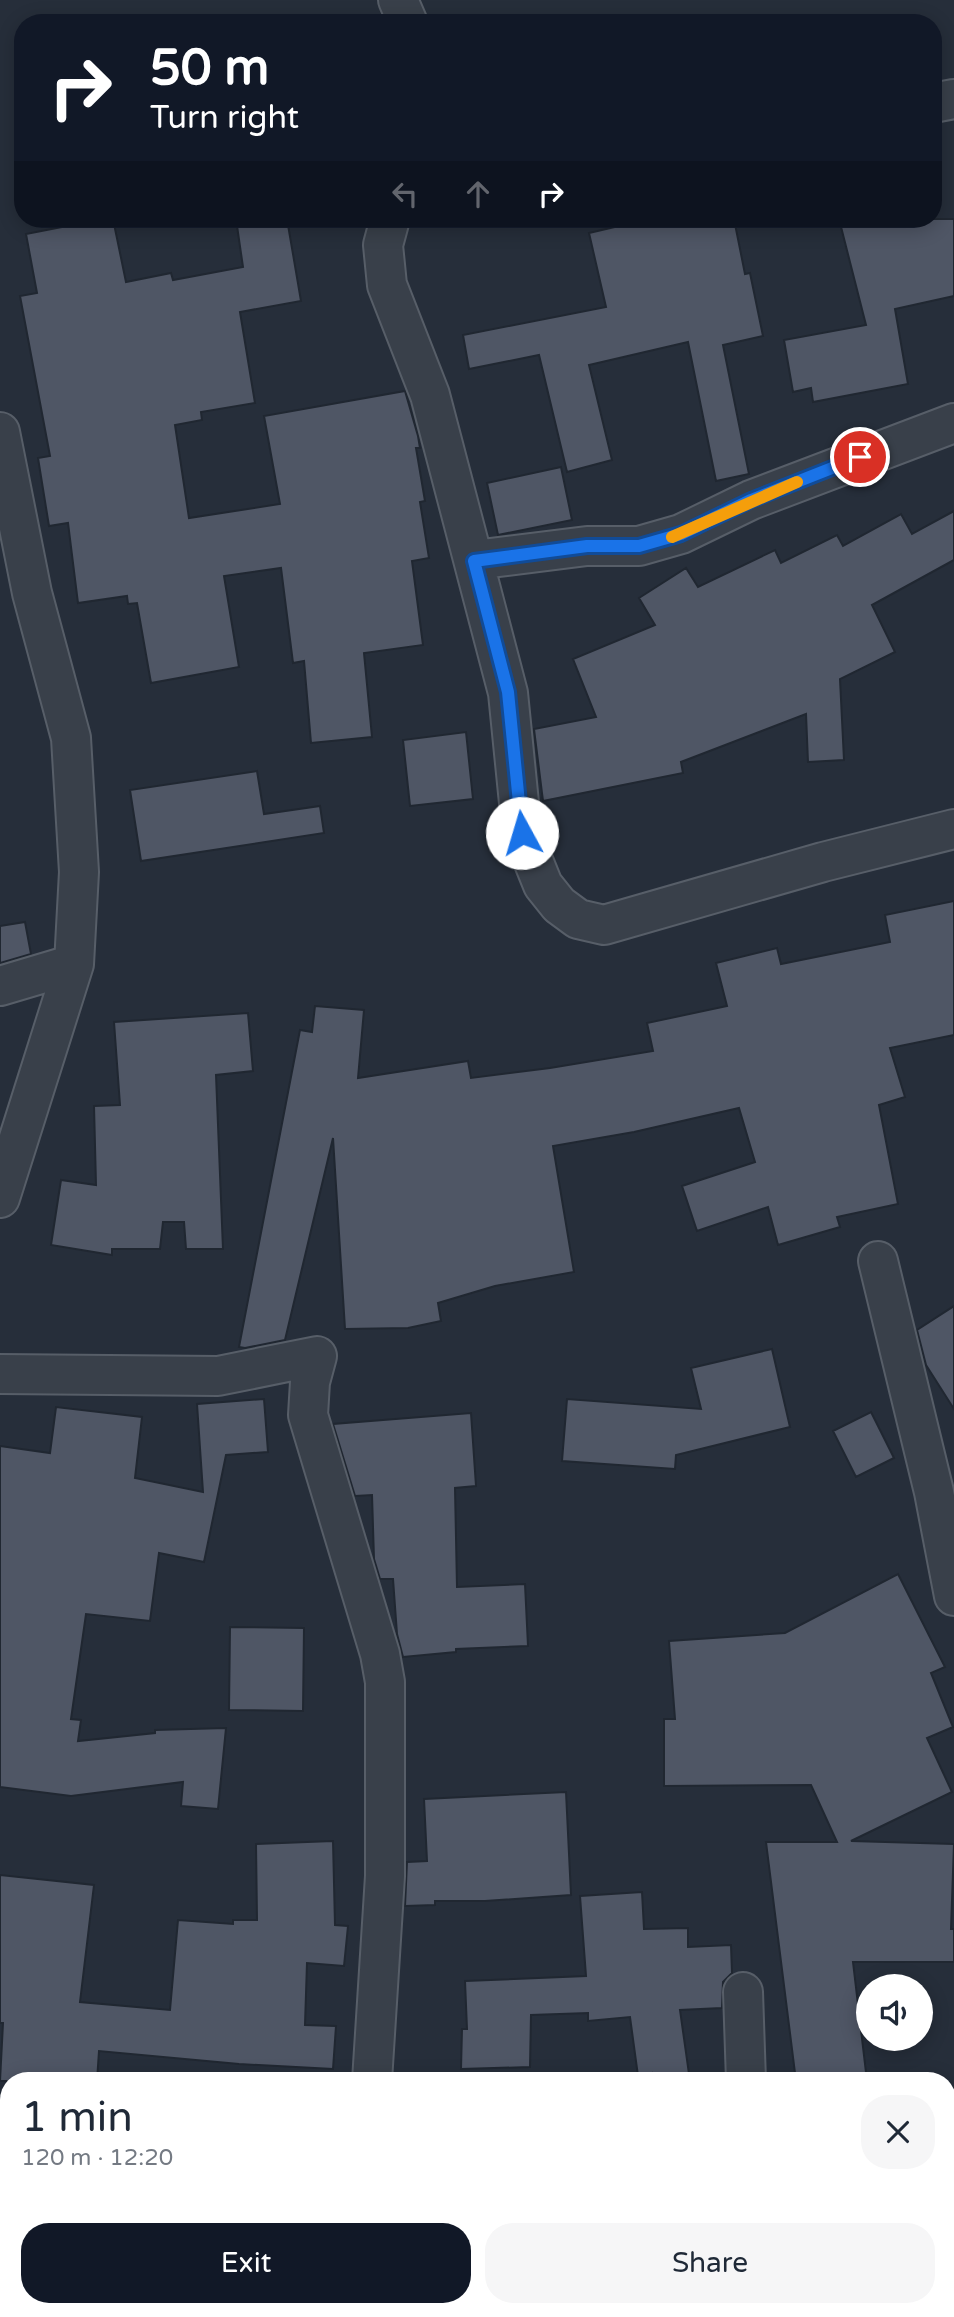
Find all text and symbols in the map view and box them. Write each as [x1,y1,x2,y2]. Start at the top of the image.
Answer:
text: 50 m [150,39,269,98]
icon: right [35,42,126,133]
text: Turn right [150,99,299,137]
icon: left [386,175,424,213]
icon: ahead [459,175,497,213]
icon: right [532,175,570,213]
pin [830,427,890,487]
icon: arrive [841,438,879,476]
position arrow [485,796,559,870]
map controls [856,1974,933,2051]
button: sound [856,1974,933,2051]
text: 1 min [21,2092,133,2143]
button: close [861,2095,935,2169]
text: 120 m · 12:20 [21,2144,173,2172]
button: Exit [21,2223,471,2303]
button: Share [485,2223,935,2303]

